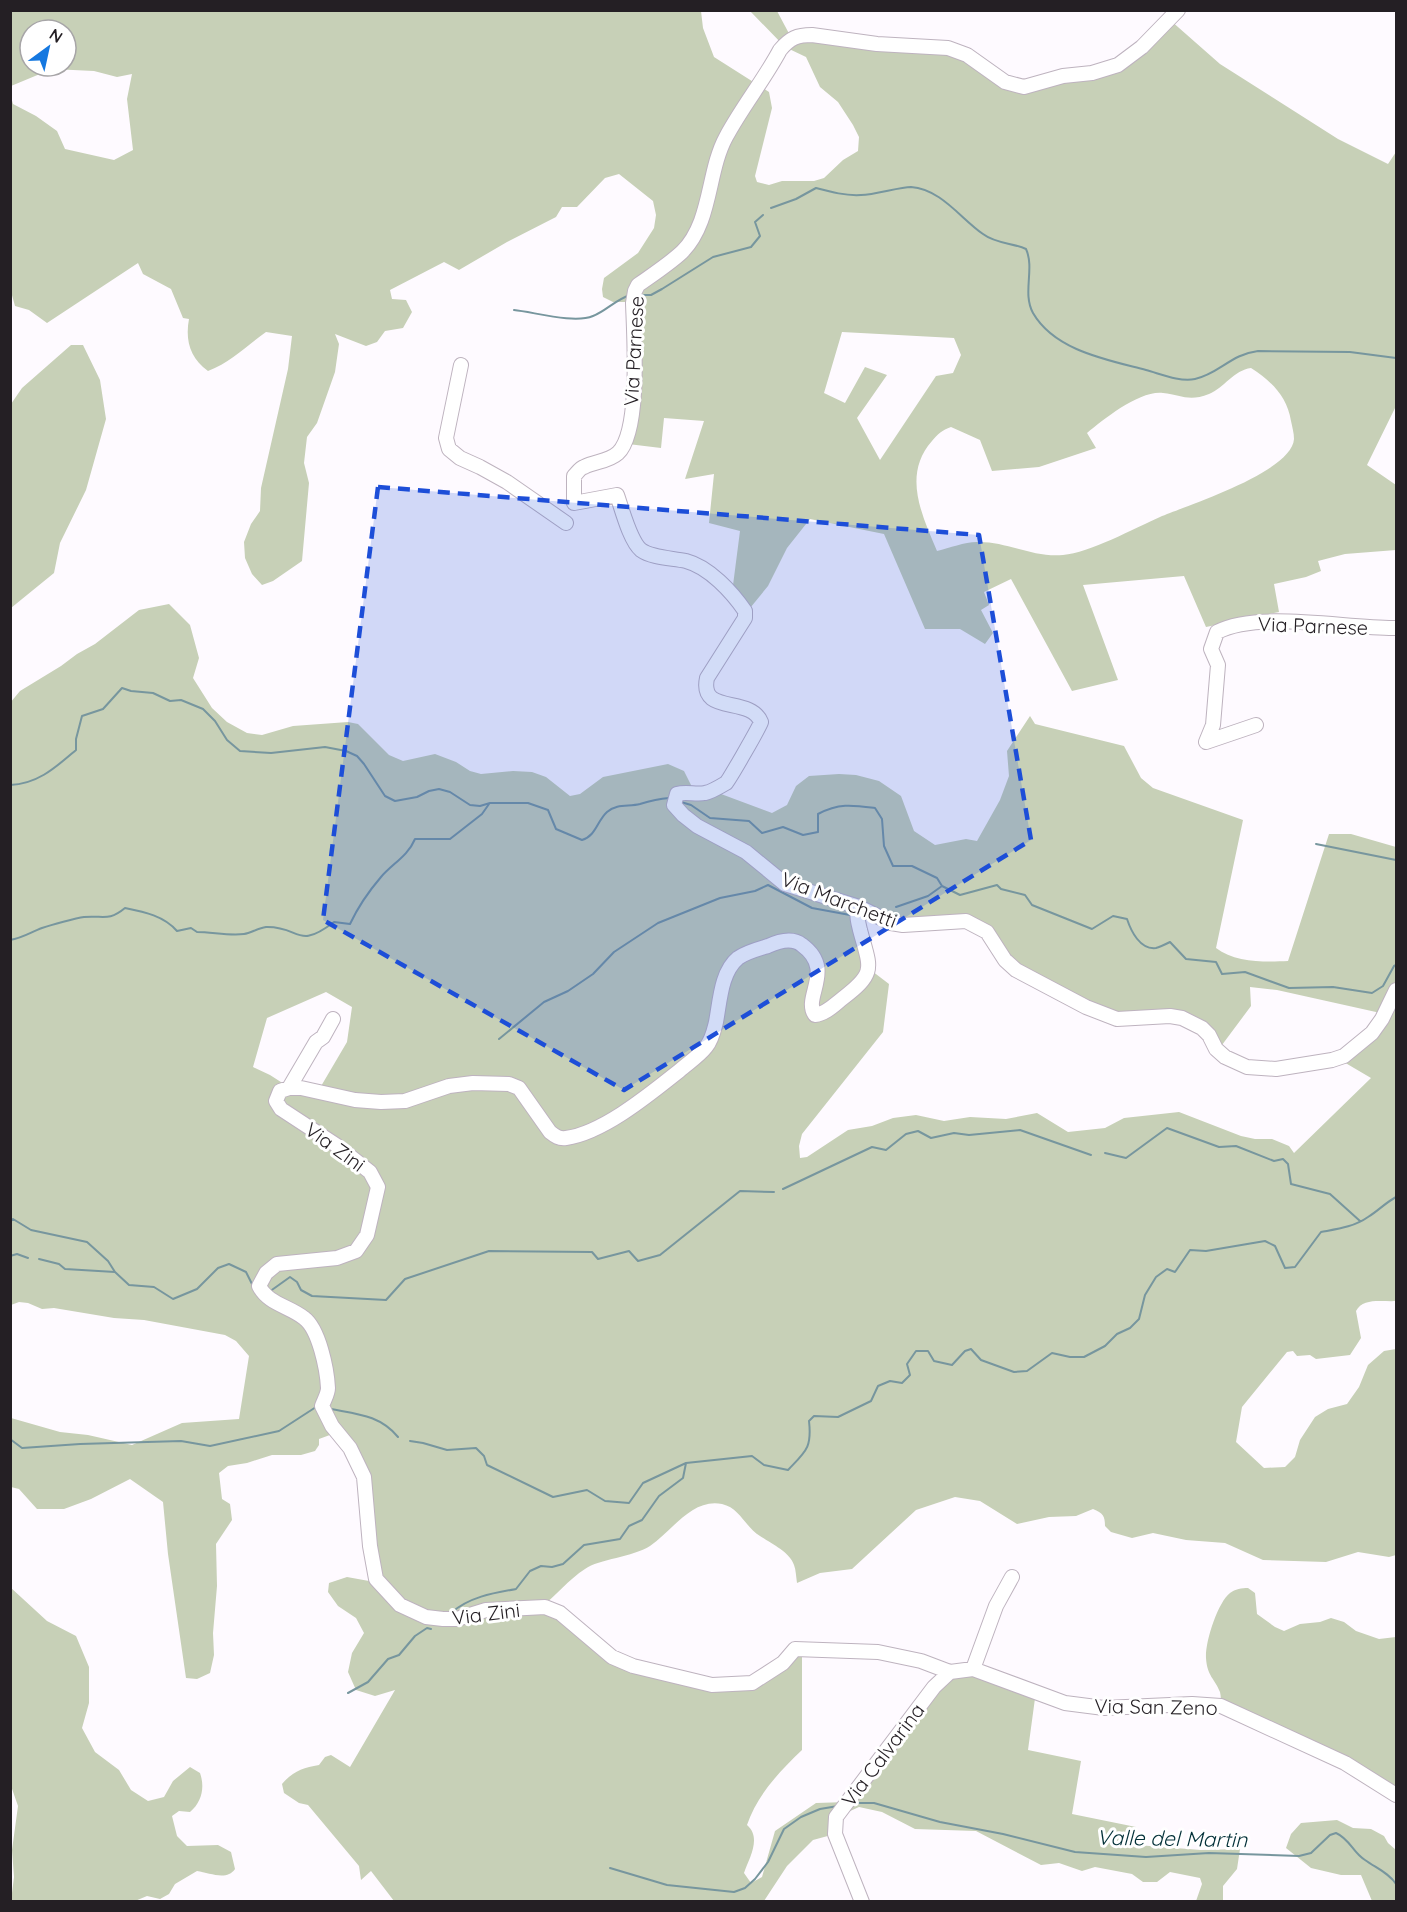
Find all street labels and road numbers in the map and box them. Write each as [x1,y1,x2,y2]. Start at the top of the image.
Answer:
street label: Via Parnese [618,295,649,407]
street label: Via Parnese [1257,611,1369,640]
street label: Via Marchetti [778,866,901,933]
street label: Via Zini [300,1116,370,1177]
street label: Via Zini [451,1597,521,1630]
street label: Via San Zeno [1094,1693,1218,1720]
street label: Via Calvarina [836,1698,930,1811]

